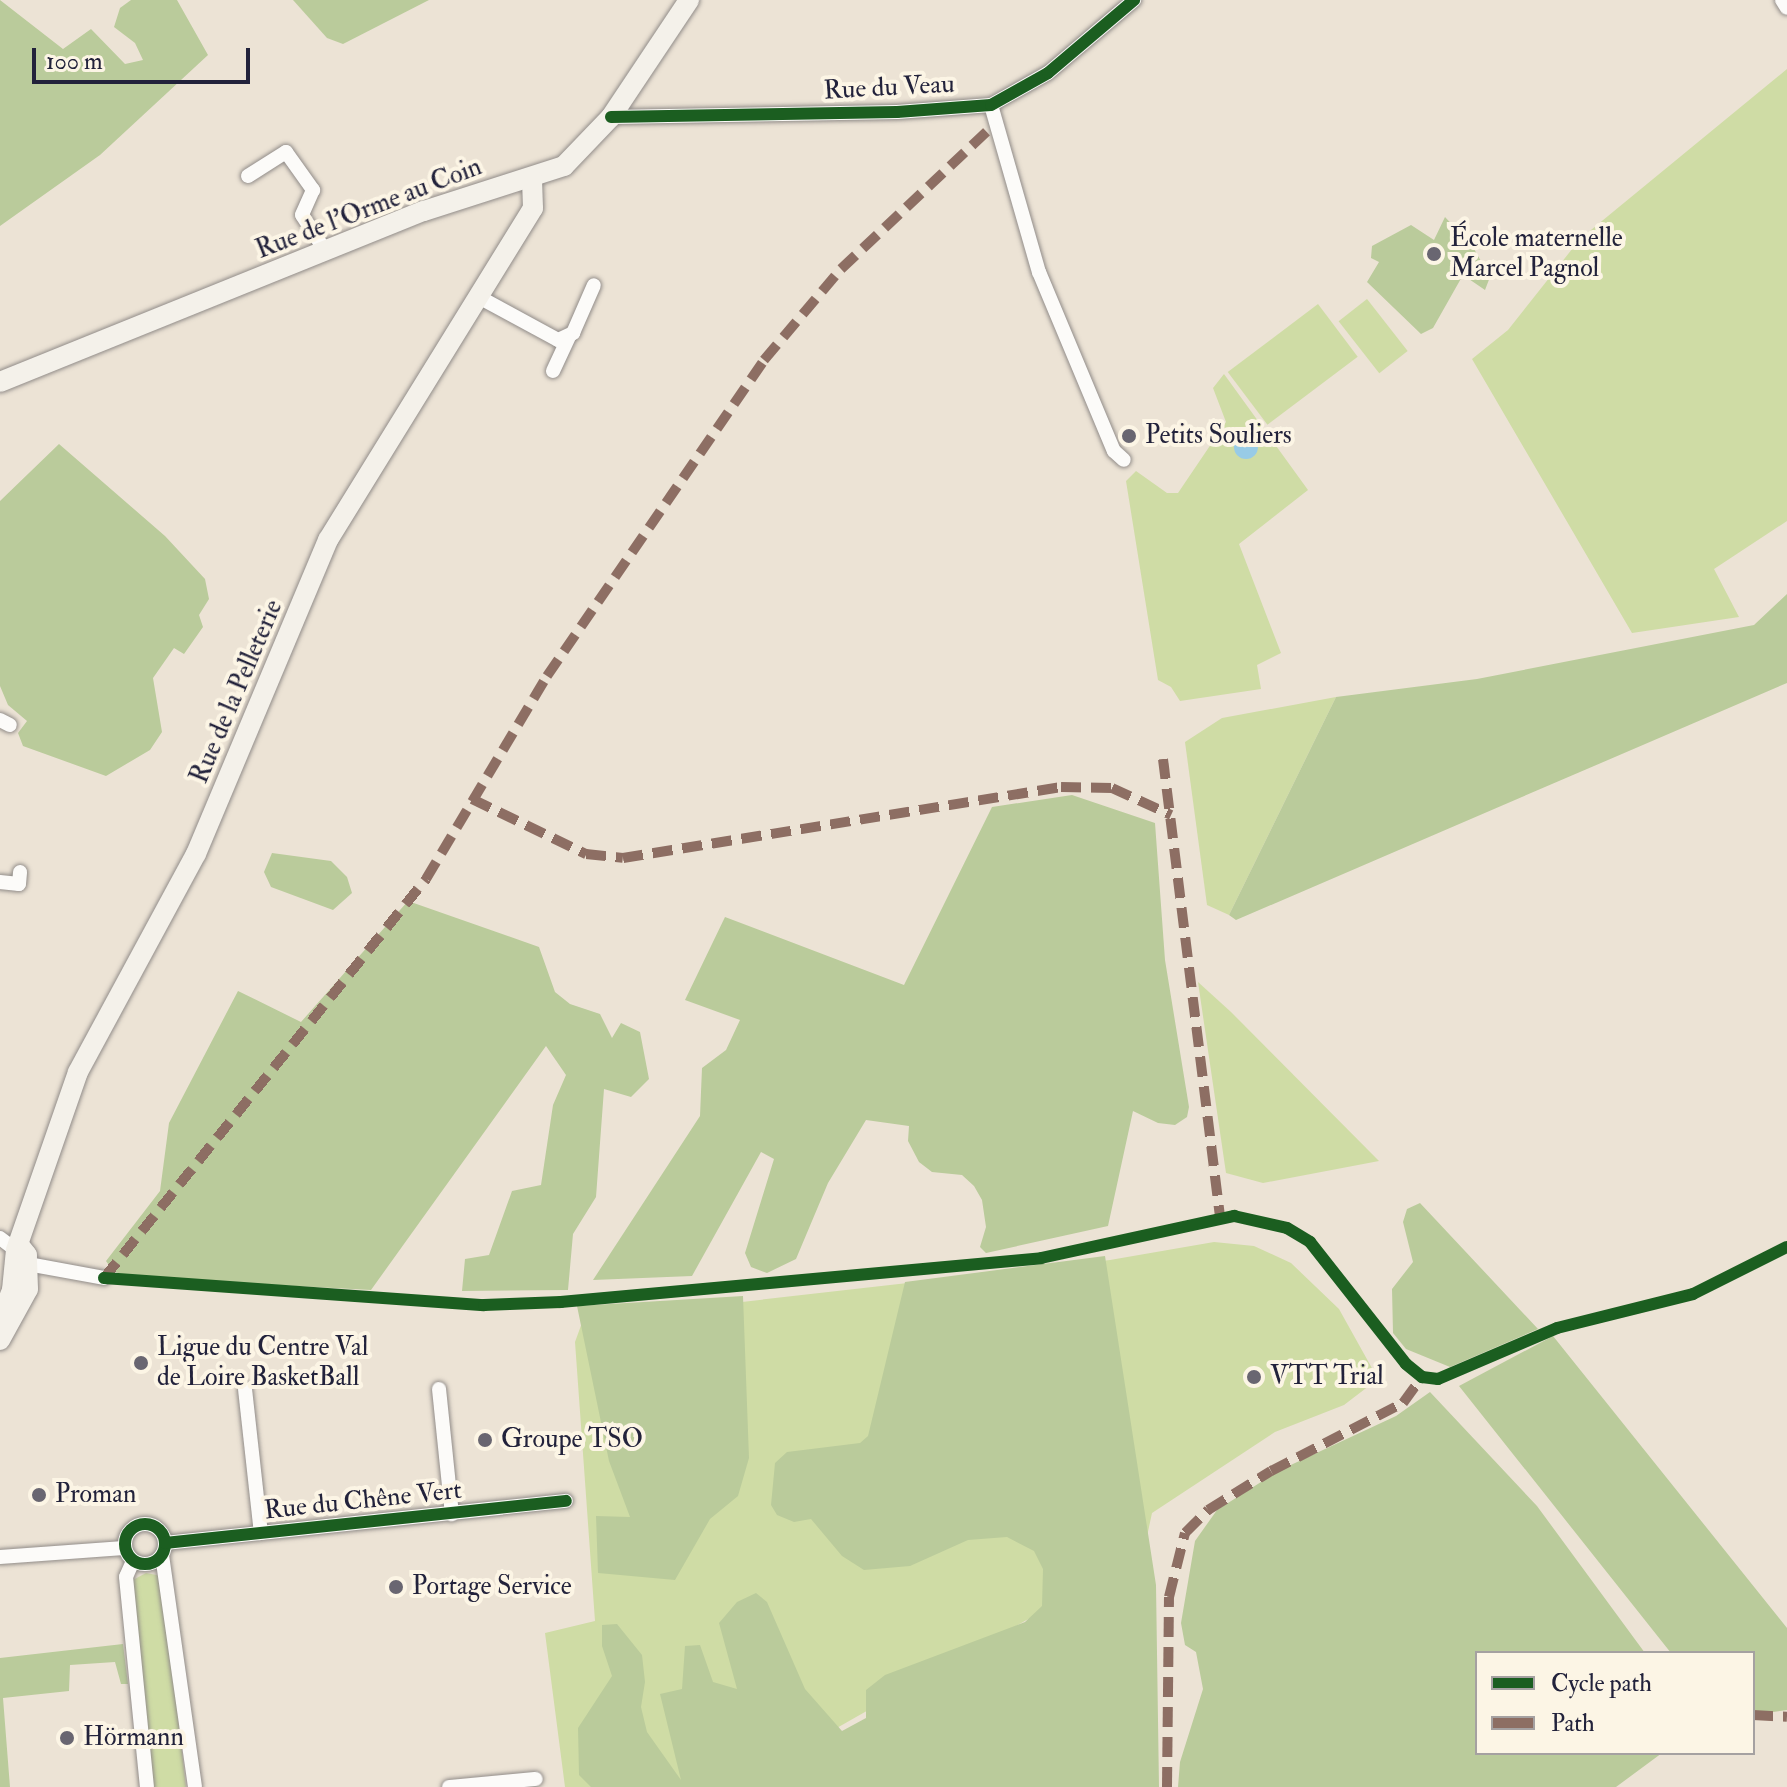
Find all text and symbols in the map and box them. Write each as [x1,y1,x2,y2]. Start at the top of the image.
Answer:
scale bar [36,32,254,82]
text: 100 m [46,46,103,77]
street label: Rue du Veau [823,69,955,107]
street label: Rue de l'Orme au Coin [252,152,486,266]
place label: École maternelle Marcel Pagnol [1450,223,1623,284]
marker: École maternelle Marcel Pagnol [1425,245,1443,263]
place label: Petits Souliers [1145,420,1292,452]
marker: Petits Souliers [1120,427,1138,445]
street label: Rue de la Pelleterie [184,596,290,788]
place label: Ligue du Centre Val de Loire BasketBall [157,1332,368,1394]
marker: Ligue du Centre Val de Loire BasketBall [132,1354,150,1372]
place label: VTT Trial [1270,1361,1384,1393]
marker: VTT Trial [1245,1368,1263,1386]
place label: Groupe TSO [501,1424,643,1456]
marker: Groupe TSO [476,1431,494,1449]
street label: Rue du Chêne Vert [263,1475,463,1527]
place label: Proman [55,1479,136,1511]
marker: Proman [30,1486,48,1504]
place label: Portage Service [412,1571,572,1603]
marker: Portage Service [387,1578,405,1596]
legend [1475,1651,1755,1755]
text: Cycle path [1551,1668,1652,1699]
text: Path [1551,1708,1595,1739]
place label: Hörmann [83,1722,184,1754]
marker: Hörmann [58,1729,76,1747]

